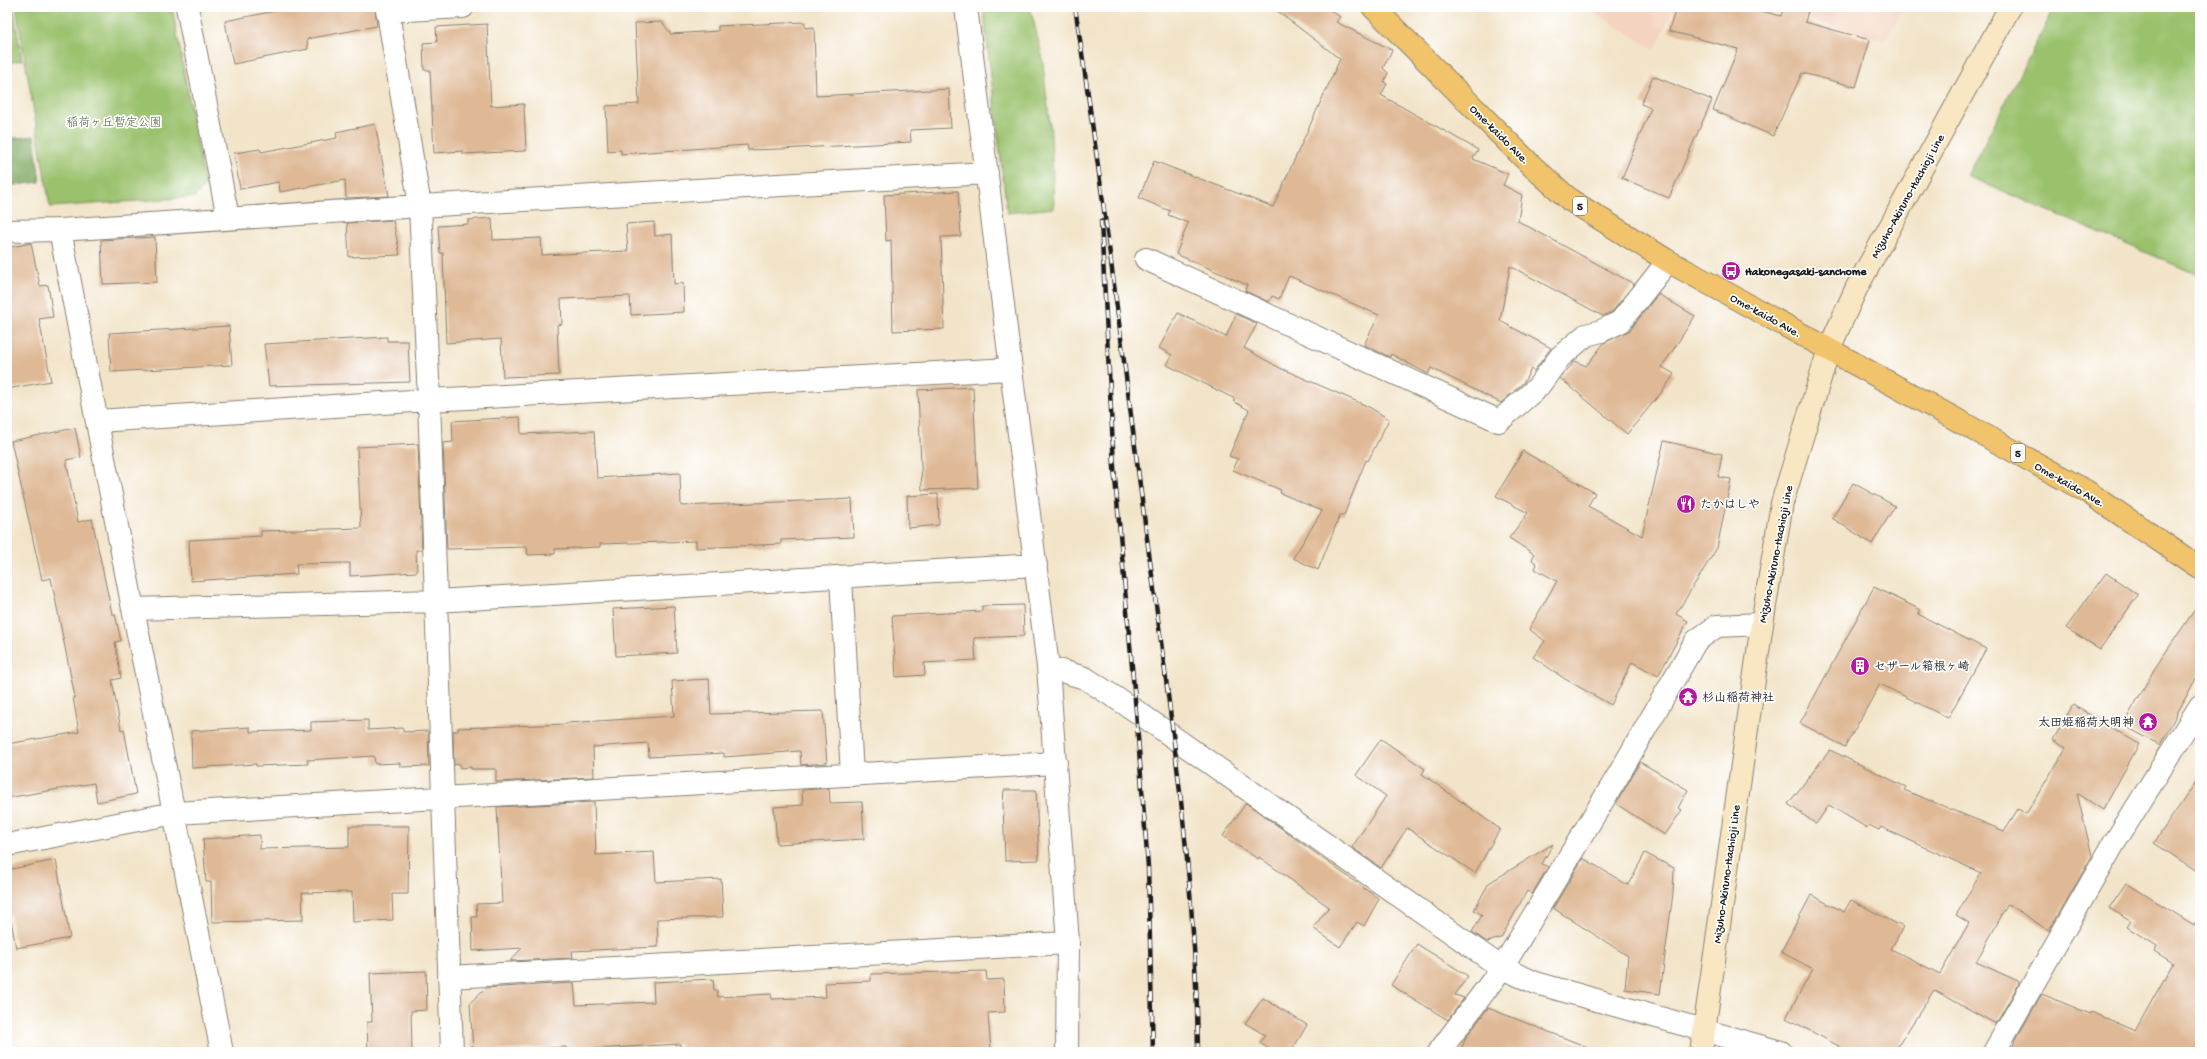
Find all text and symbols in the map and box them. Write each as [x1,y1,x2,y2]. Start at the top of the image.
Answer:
street label: Ome-kaido Ave. [1466,103,1531,168]
park label: 稲荷ヶ丘暫定公園 [66,116,162,131]
street label: Mizuho-Akiruno-Hachioji Line [1869,132,1949,261]
road number: 5 [1573,197,1587,215]
bus stop icon: Hakonegasaki-sanchome [1720,260,1742,282]
place label: Hakonegasaki-sanchome [1745,266,1867,280]
street label: Ome-kaido Ave. [1727,292,1803,342]
road number: 5 [2011,444,2025,462]
street label: Ome-kaido Ave. [2031,460,2107,511]
street label: Mizuho-Akiruno-Hachioji Line [1757,484,1797,624]
restaurant icon: たかはしや [1675,493,1697,515]
place label: たかはしや [1700,499,1760,513]
building icon: セザール箱根ヶ崎 [1849,655,1871,677]
place label: セザール箱根ヶ崎 [1874,660,1970,675]
temple icon: 杉山稲荷神社 [1677,686,1699,708]
place label: 杉山稲荷神社 [1702,691,1774,706]
temple icon: 太田姫稲荷大明神 [2137,711,2159,733]
place label: 太田姫稲荷大明神 [2038,716,2134,731]
street label: Mizuho-Akiruno-Hachioji Line [1711,803,1745,944]

